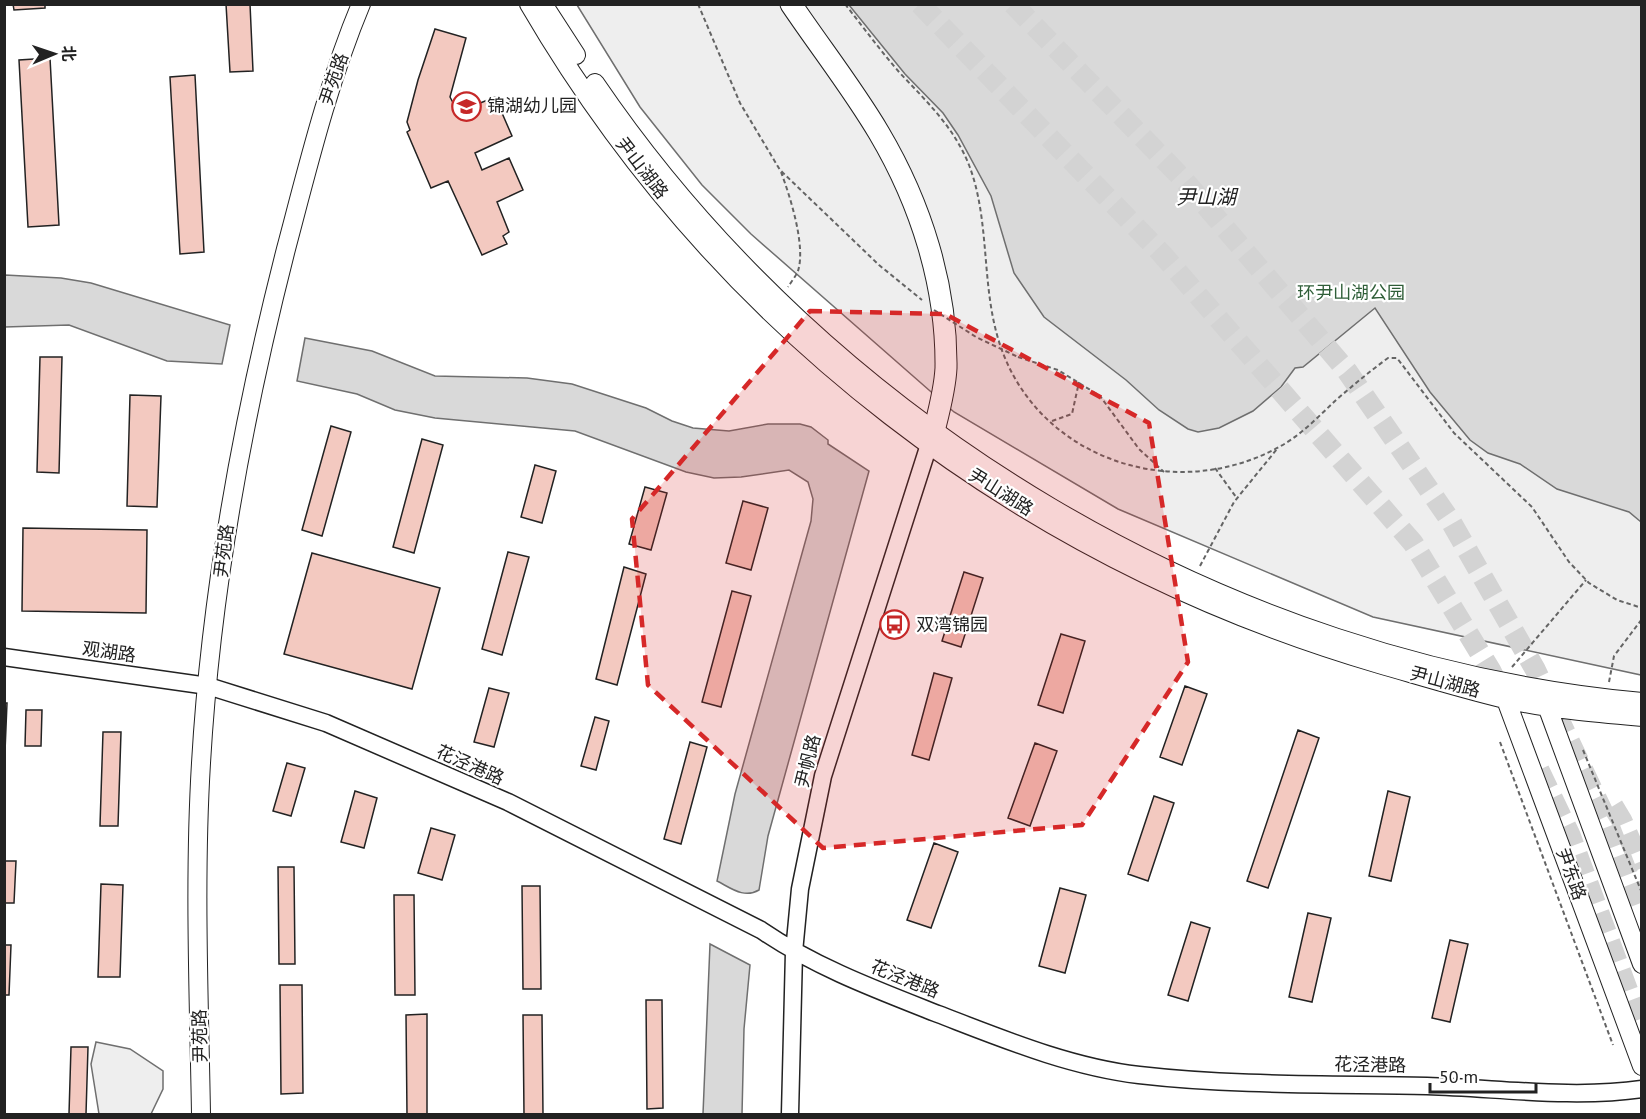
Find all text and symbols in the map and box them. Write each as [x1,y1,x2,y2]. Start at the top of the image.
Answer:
north arrow [24,24,84,84]
text: 北 [59,45,79,62]
street label: 尹苑路 [314,50,353,108]
school or university icon: 锦湖幼儿园 [450,90,482,122]
place label: 锦湖幼儿园 [487,94,577,117]
street label: 尹山湖路 [611,132,674,203]
water label: 尹山湖 [1176,184,1239,210]
park label: 环尹山湖公园 [1297,281,1405,304]
street label: 尹山湖路 [965,463,1038,520]
street label: 尹苑路 [209,523,238,579]
bus stop icon: 双湾锦园 [879,609,911,641]
place label: 双湾锦园 [916,613,988,636]
street label: 观湖路 [81,636,137,667]
street label: 尹山湖路 [1407,661,1483,702]
street label: 尹帆路 [790,732,825,790]
street label: 花泾港路 [433,739,508,790]
street label: 尹东路 [1551,845,1592,903]
street label: 花泾港路 [868,954,943,1003]
street label: 尹苑路 [188,1009,211,1063]
street label: 花泾港路 [1334,1052,1406,1077]
scale bar [1430,1056,1536,1094]
text: 50 m [1439,1065,1478,1088]

